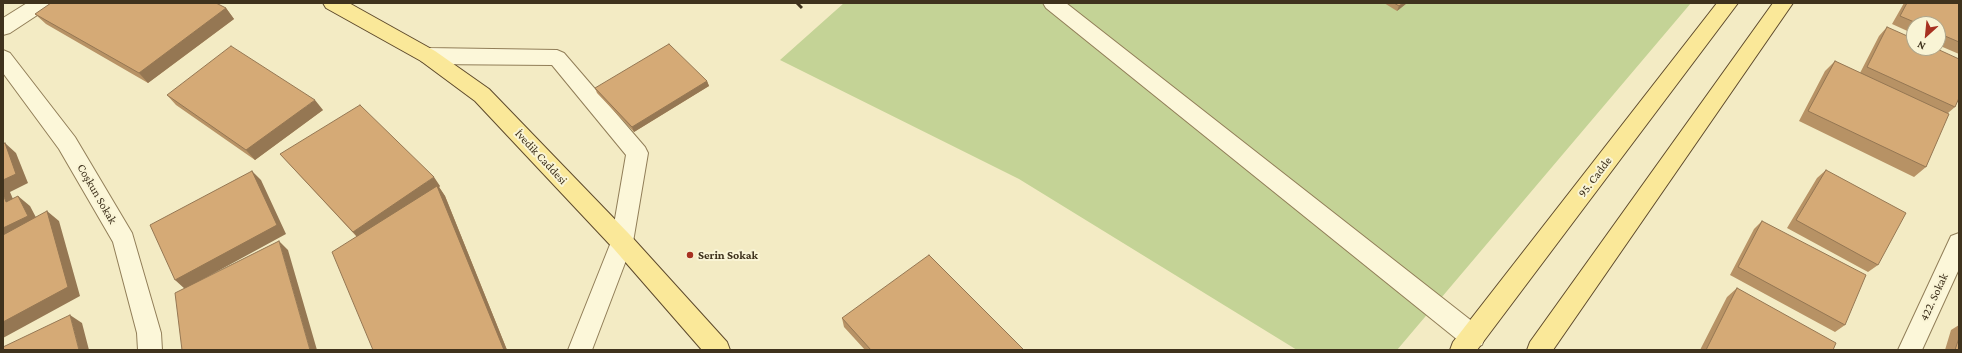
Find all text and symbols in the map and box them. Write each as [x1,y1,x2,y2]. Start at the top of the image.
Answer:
north arrow [1906,16,1946,56]
text: N [1915,39,1927,53]
street label: İvedik Caddesi [512,126,570,188]
street label: 95. Cadde [1575,154,1615,200]
street label: Coşkun Sokak [74,161,120,227]
place label: Serin Sokak [698,248,758,262]
marker: Serin Sokak [685,250,695,260]
street label: 422. Sokak [1917,271,1951,323]

